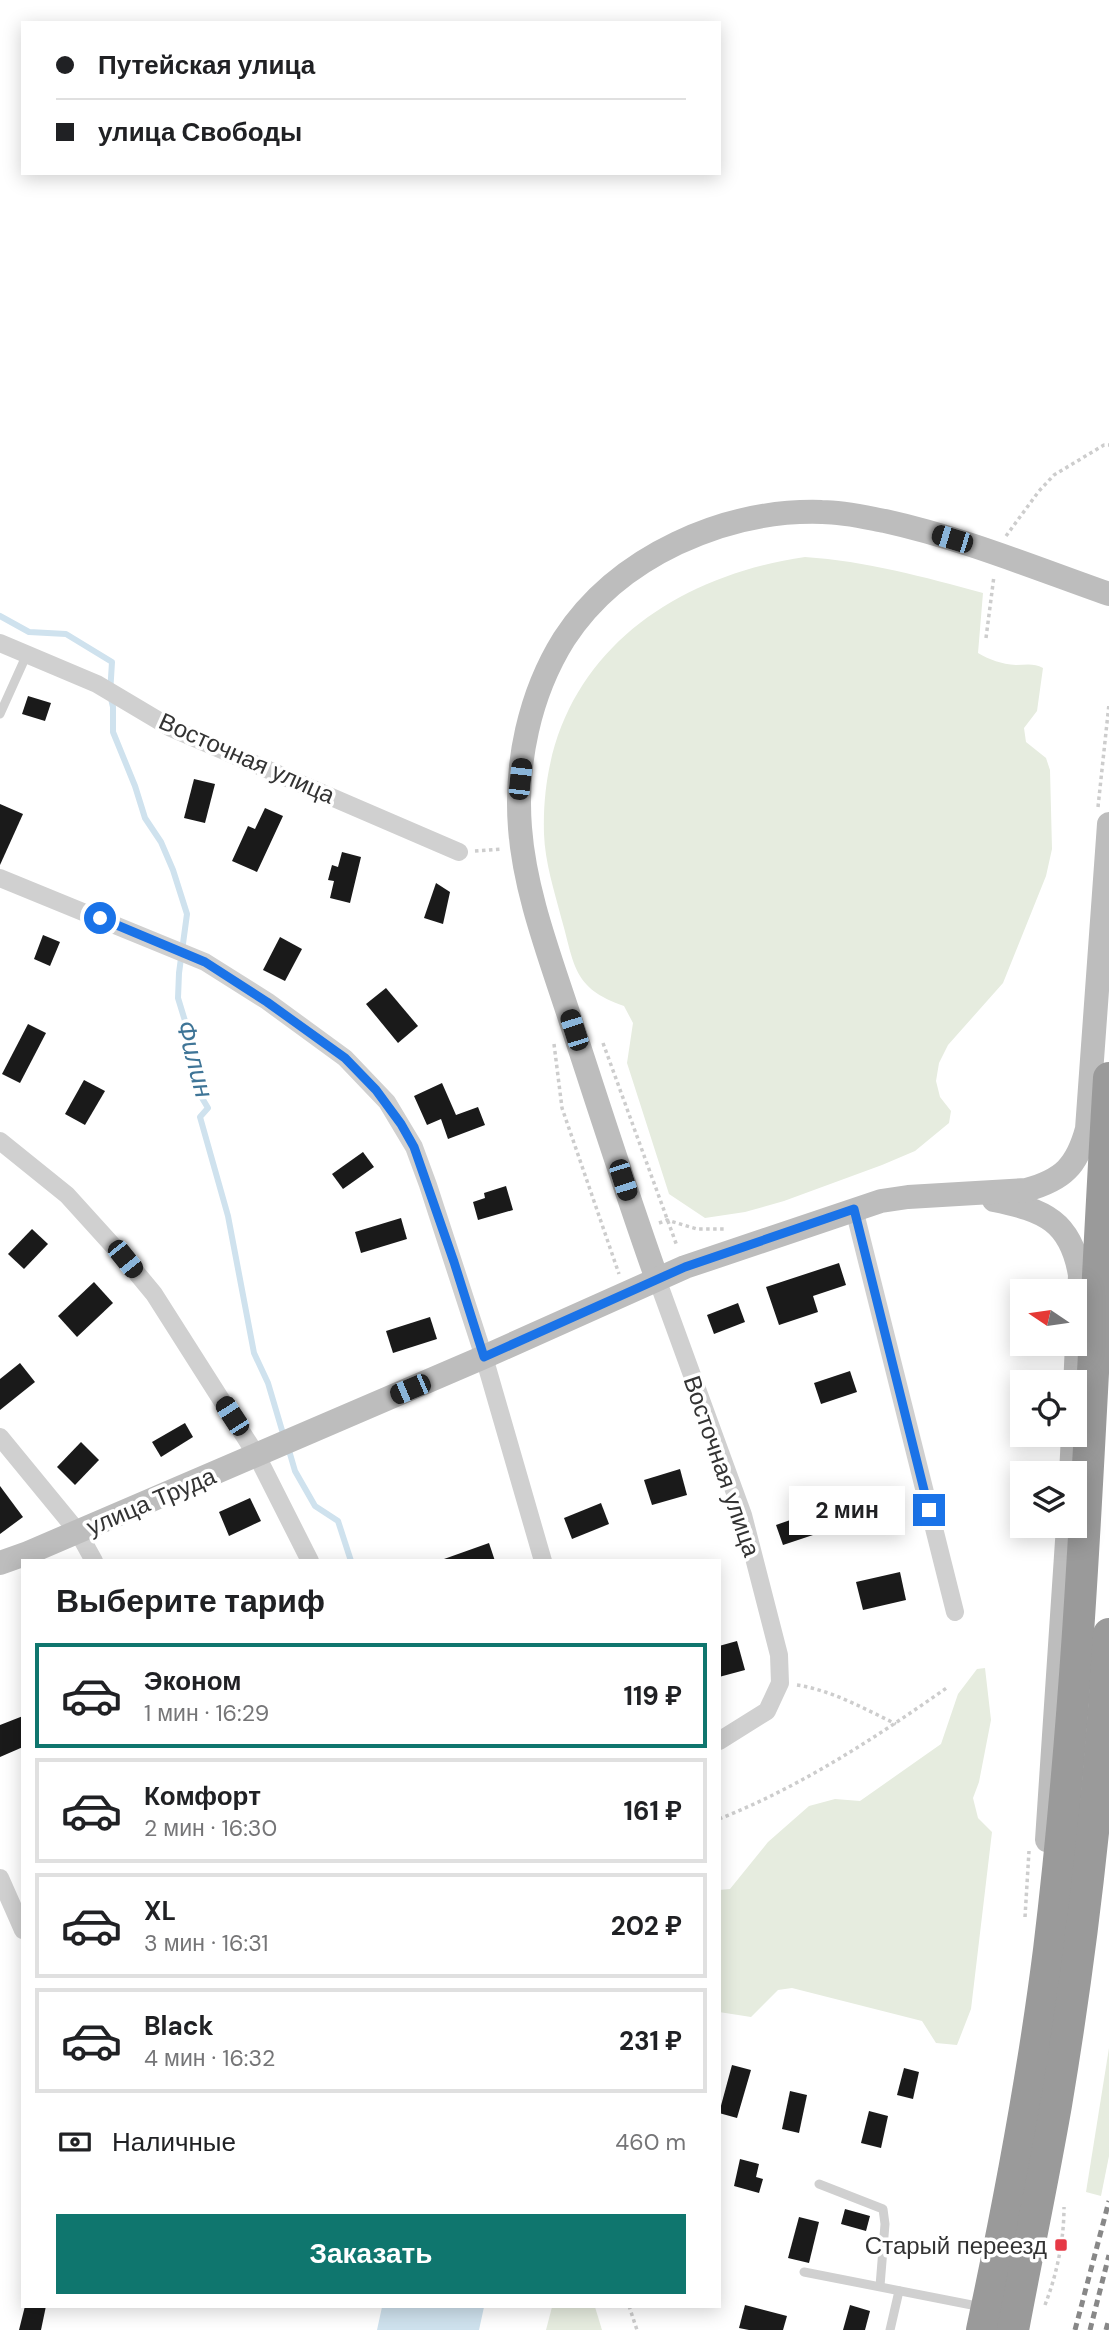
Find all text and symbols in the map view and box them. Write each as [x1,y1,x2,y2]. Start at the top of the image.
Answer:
text: Путейская улица [98,48,315,82]
text: улица Свободы [98,115,302,149]
car [929,523,976,555]
street label: Восточная улица [154,705,340,811]
car [508,757,533,801]
route start [84,902,116,934]
car [558,1007,591,1053]
water label: Филин [168,1017,222,1101]
car [607,1157,640,1203]
car [104,1236,147,1282]
north arrow [1010,1279,1087,1356]
map controls [1010,1279,1087,1538]
button: locate [1010,1370,1087,1447]
car [387,1371,434,1407]
street label: Восточная улица [677,1371,768,1561]
car [212,1393,253,1439]
street label: улица Труда [82,1460,221,1542]
button: layers [1010,1461,1087,1538]
callout: 2 мин [789,1486,904,1534]
route end [913,1494,945,1526]
text: 2 мин [815,1495,879,1525]
text: Выберите тариф [56,1580,325,1622]
icon: car [60,1664,123,1727]
text: Эконом [144,1664,242,1698]
text: 119 ₽ [623,1679,682,1713]
text: 1 мин · 16:29 [144,1698,269,1728]
icon: car [60,1779,123,1842]
text: Комфорт [144,1779,261,1813]
text: 161 ₽ [623,1794,682,1828]
text: 2 мин · 16:30 [144,1813,277,1843]
icon: car [60,1894,123,1957]
text: XL [144,1894,176,1928]
text: 202 ₽ [611,1909,682,1943]
text: 3 мин · 16:31 [144,1928,269,1958]
icon: car [60,2009,123,2072]
text: Black [144,2009,214,2043]
text: 231 ₽ [619,2024,682,2058]
text: 4 мин · 16:32 [144,2043,275,2073]
icon: cash [56,2123,94,2161]
text: Наличные [112,2125,236,2159]
text: 460 m [615,2127,686,2157]
button: Заказать [56,2214,686,2294]
place label: Старый переезд [865,2230,1047,2261]
marker: Старый переезд [1053,2237,1069,2253]

